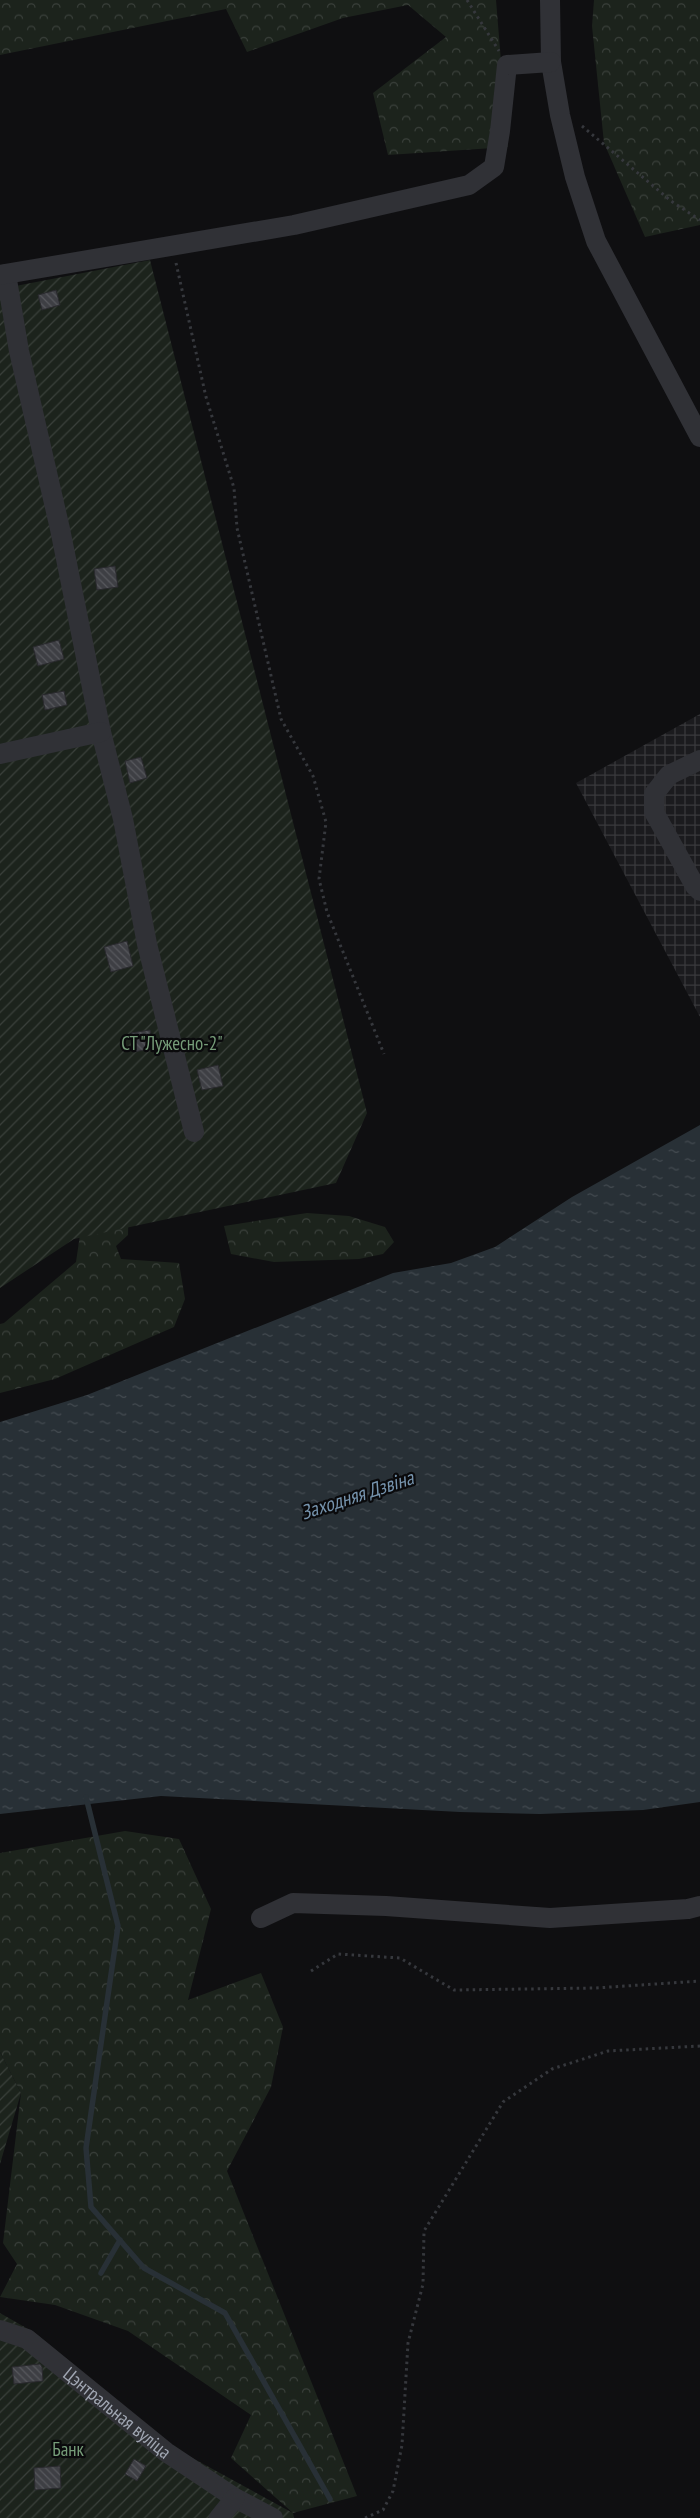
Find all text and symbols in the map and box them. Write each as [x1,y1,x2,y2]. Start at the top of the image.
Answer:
park label: СТ "Лужесно-2" [121,1031,223,1055]
water label: Заходняя Дзвіна [297,1464,418,1525]
street label: Цэнтральная вуліца [58,2361,176,2464]
park label: Банк [52,2437,84,2461]

